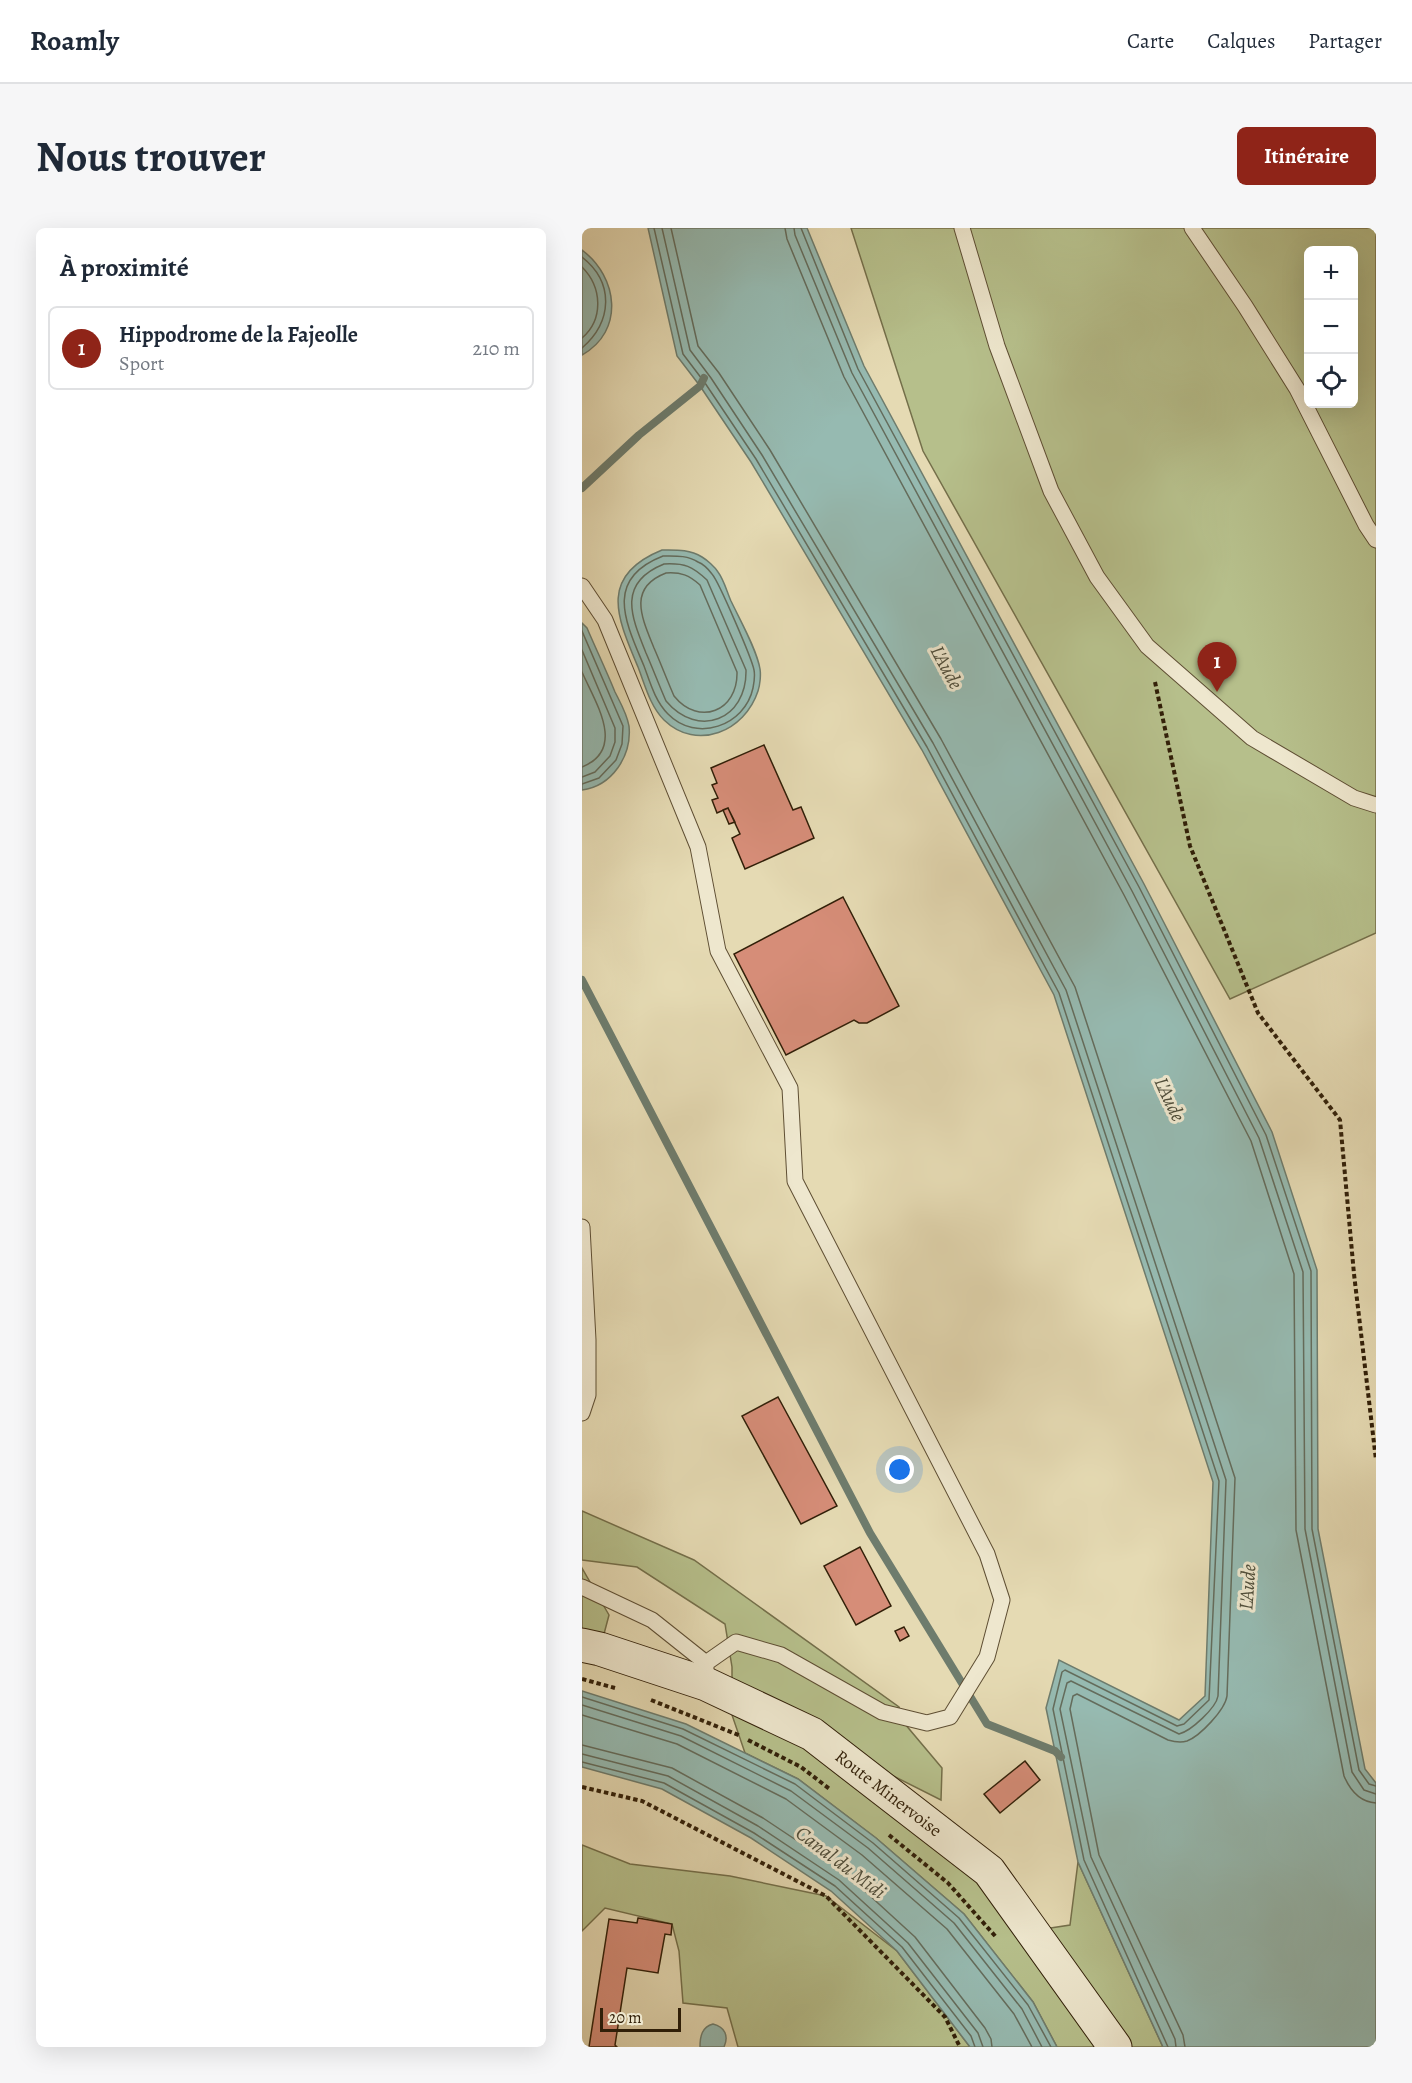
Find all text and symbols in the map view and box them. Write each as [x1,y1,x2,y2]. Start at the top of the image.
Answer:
text: Roamly [30,22,119,60]
text: Carte [1127,27,1174,55]
text: Calques [1207,27,1275,55]
text: Partager [1308,27,1382,55]
button: Itinéraire [1237,127,1376,185]
text: Nous trouver [36,128,266,185]
map controls [1304,246,1358,408]
button: + [1304,246,1358,300]
text: À proximité [60,250,189,285]
button: − [1304,300,1358,354]
text: Hippodrome de la Fajeolle [119,320,358,350]
text: 1 [78,335,85,362]
text: 210 m [472,335,520,362]
text: Sport [119,350,164,377]
button: locate [1304,354,1358,408]
water label: L'Aude [924,641,969,694]
pin: 1 [1198,642,1236,692]
water label: L'Aude [1148,1073,1192,1126]
your location [885,1455,914,1484]
water label: L'Aude [1232,1563,1263,1611]
street label: Route Minervoise [830,1744,947,1842]
water label: Canal du Midi [790,1820,891,1905]
scale bar [600,2005,681,2032]
text: 20 m [609,2007,642,2029]

